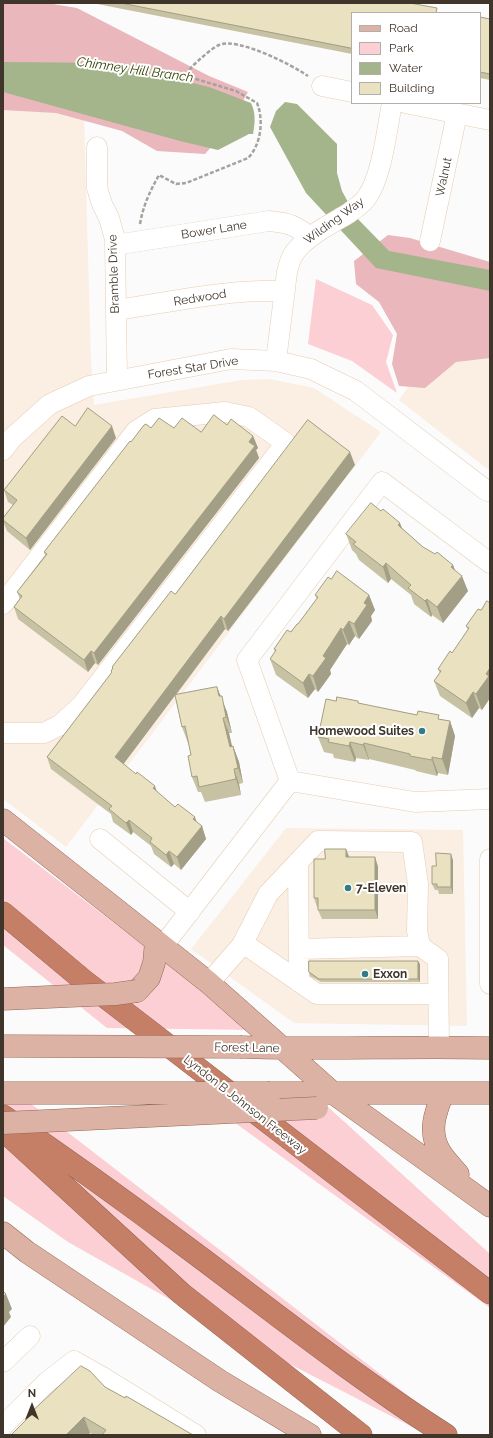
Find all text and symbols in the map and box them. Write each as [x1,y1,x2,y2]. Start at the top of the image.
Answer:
legend [351,12,481,104]
text: Road [389,21,418,35]
text: Park [389,41,414,55]
water label: Chimney Hill Branch [76,54,194,86]
text: Water [389,61,423,75]
text: Building [389,81,435,95]
street label: Walnut [433,156,455,198]
street label: Wilding Way [301,194,367,248]
street label: Bower Lane [180,218,248,242]
street label: Bramble Drive [105,234,123,314]
street label: Redwood [172,287,228,309]
street label: Forest Star Drive [147,354,239,382]
place label: Homewood Suites [309,724,414,738]
marker: Homewood Suites [417,726,427,736]
place label: 7-Eleven [356,881,406,895]
marker: 7-Eleven [343,883,353,893]
place label: Exxon [373,967,407,981]
marker: Exxon [360,969,370,979]
street label: Forest Lane [214,1040,280,1056]
street label: Lyndon B Johnson Freeway [181,1053,309,1157]
north arrow [12,1386,52,1426]
text: N [28,1387,36,1400]

